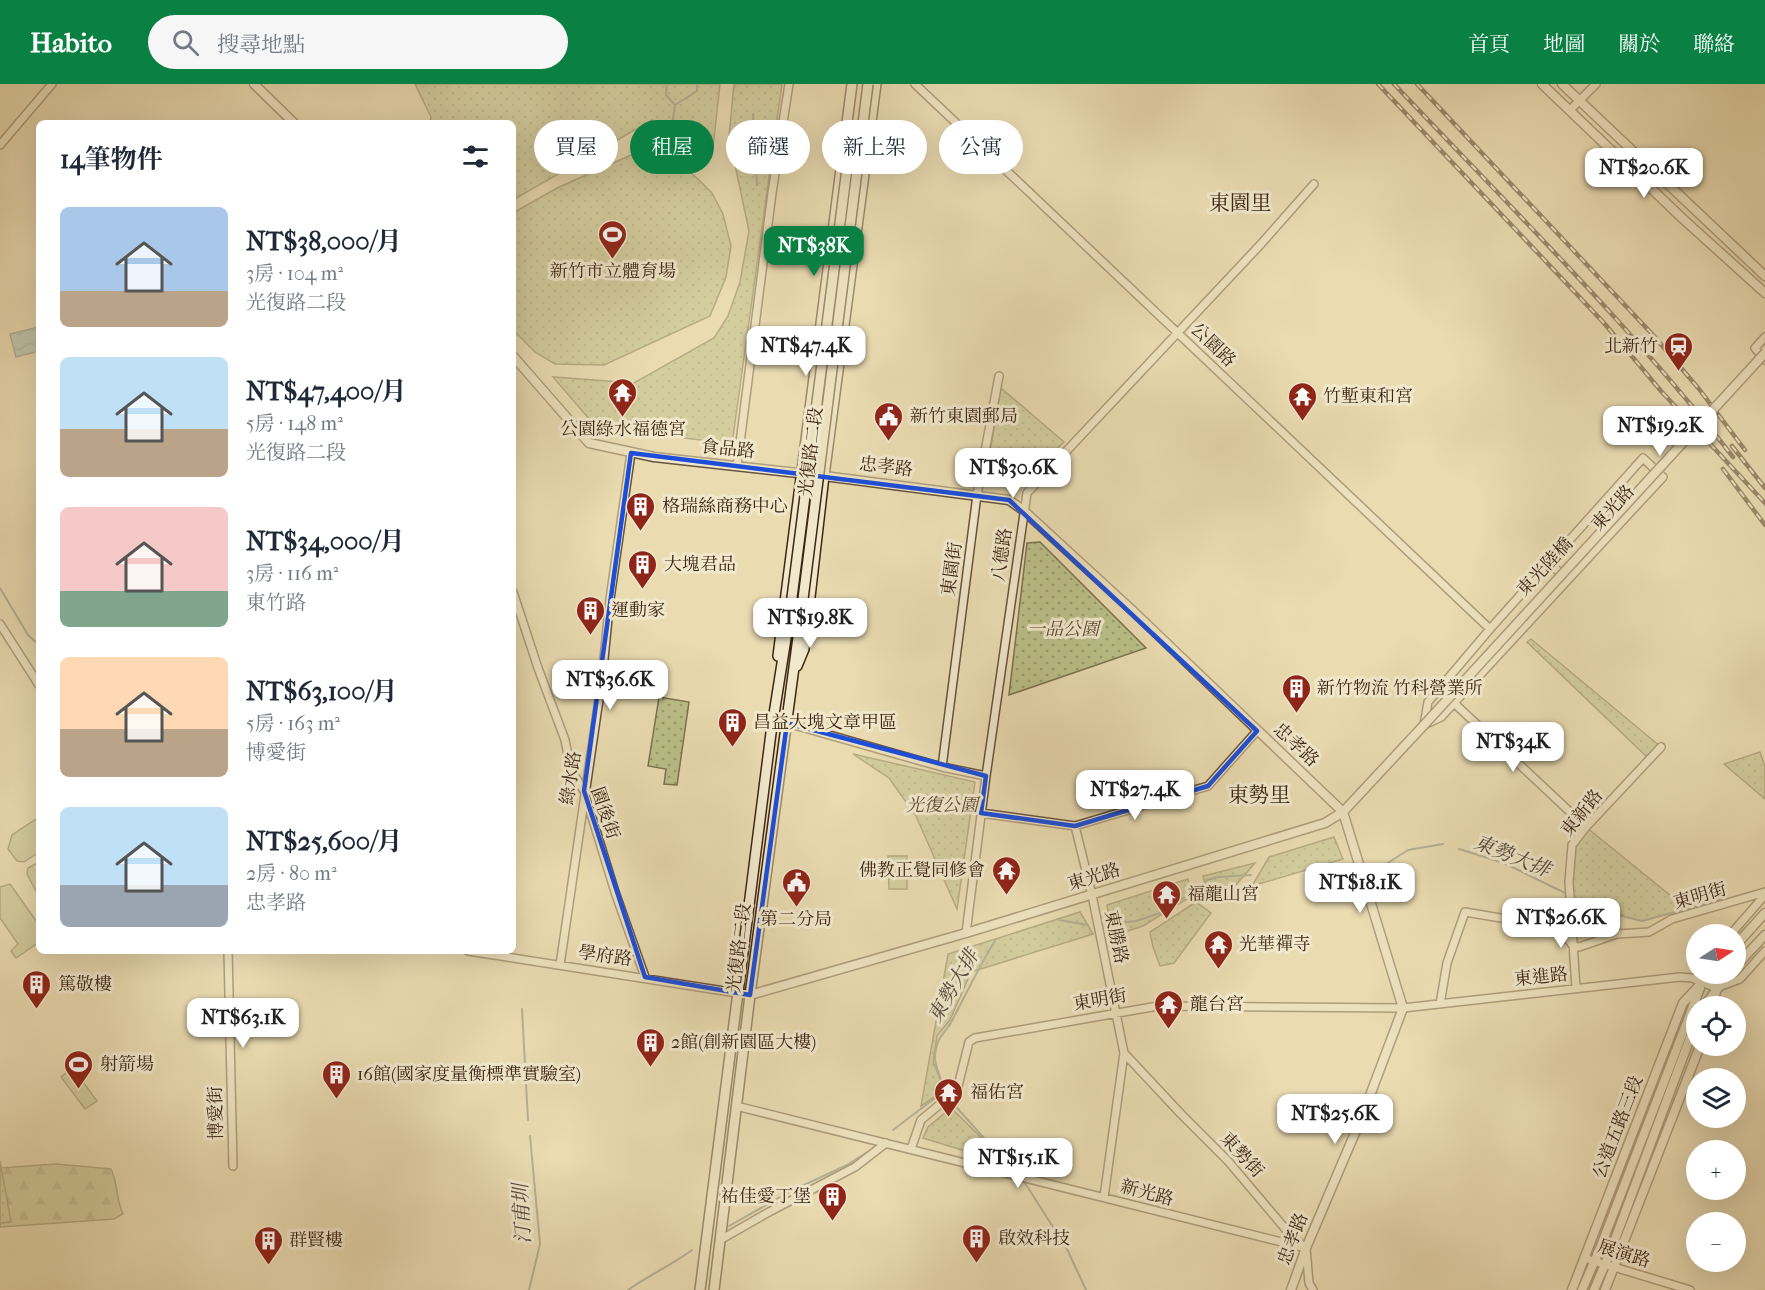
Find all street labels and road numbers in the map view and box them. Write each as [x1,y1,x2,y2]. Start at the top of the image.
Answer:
street label: 公園路 [1186,319,1240,371]
street label: 光復路二段 [795,406,827,498]
street label: 食品路 [700,436,756,462]
street label: 忠孝路 [858,453,914,481]
street label: 東光路 [1587,481,1639,535]
street label: 八德路 [988,527,1016,583]
street label: 東光陸橋 [1513,534,1577,600]
street label: 東園街 [938,541,966,597]
street label: 忠孝路 [1269,719,1323,771]
street label: 綠水路 [556,750,586,806]
street label: 園後街 [586,784,624,842]
street label: 東新路 [1557,785,1607,841]
street label: 東光路 [1065,859,1123,895]
street label: 東明街 [1671,878,1729,914]
street label: 光復路二段 [723,902,755,994]
street label: 東勝路 [1100,908,1132,966]
street label: 學府路 [577,942,633,970]
street label: 東進路 [1513,964,1569,990]
street label: 東明街 [1072,985,1128,1015]
street label: 公道五路三段 [1589,1073,1647,1181]
street label: 博愛街 [205,1086,227,1140]
street label: 東勢街 [1216,1128,1268,1182]
street label: 新光路 [1118,1176,1176,1210]
street label: 忠孝路 [1274,1210,1312,1268]
street label: 展演路 [1595,1236,1653,1272]

